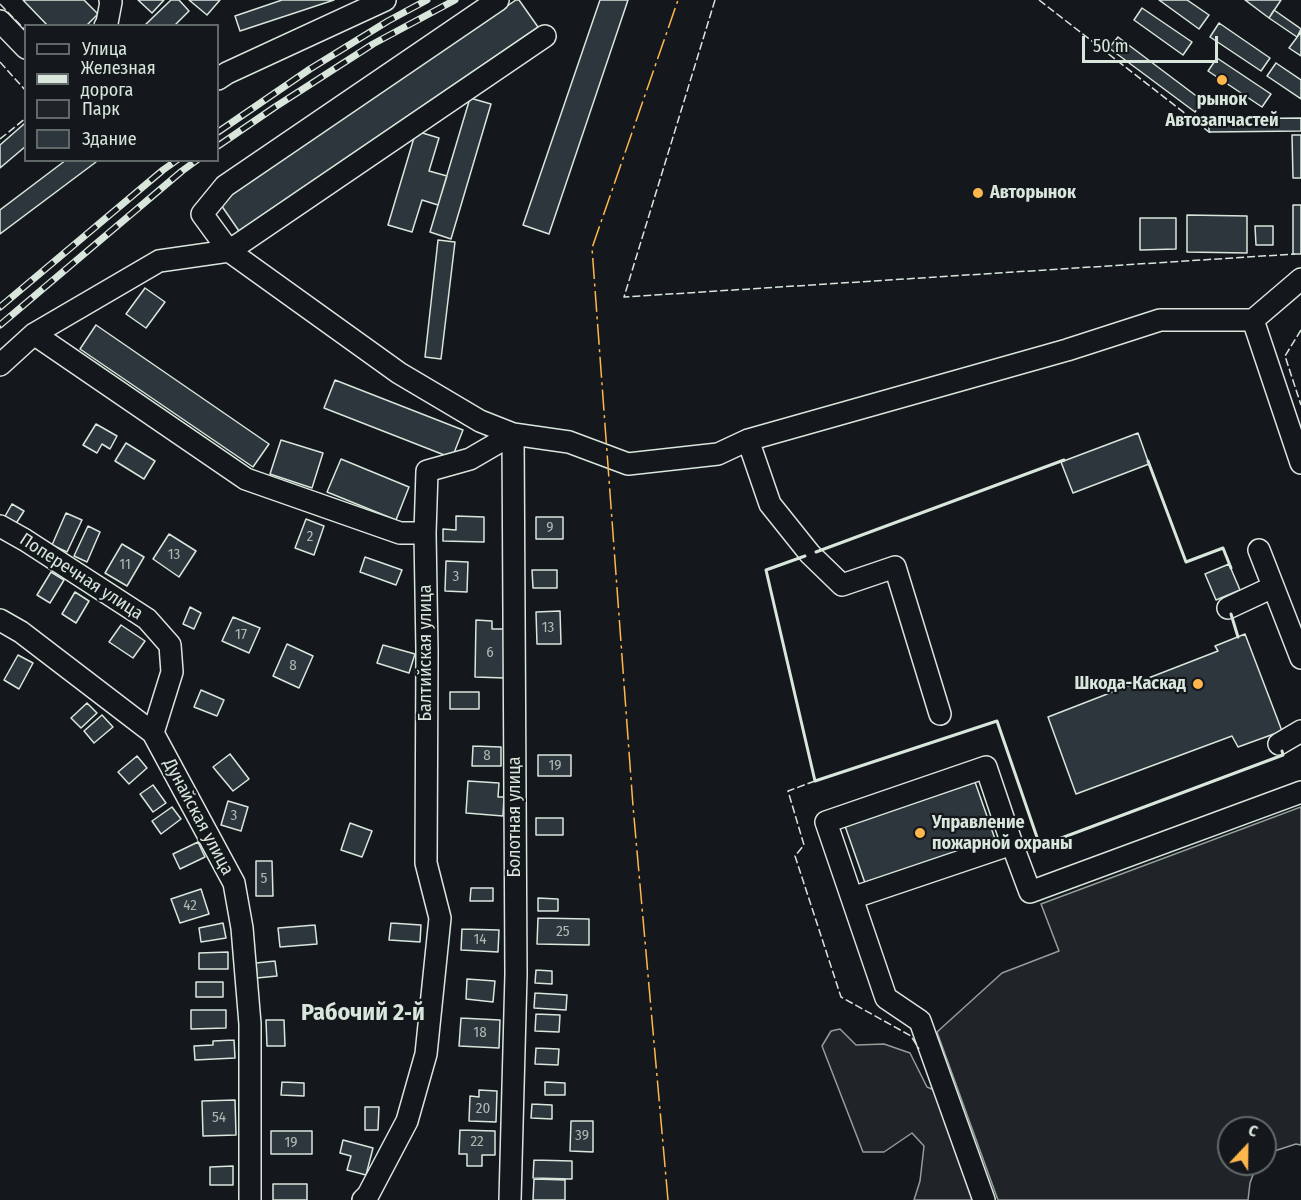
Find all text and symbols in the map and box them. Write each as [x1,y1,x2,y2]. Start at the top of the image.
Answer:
legend [24,24,219,162]
scale bar [1085,24,1222,62]
text: 50 m [1093,35,1129,57]
text: Улица [82,38,127,60]
text: Железная дорога [81,57,156,101]
marker: рынок Автозапчастей [1215,73,1229,87]
place label: рынок Автозапчастей [1165,89,1279,132]
text: Парк [82,98,120,120]
text: Здание [82,128,137,150]
place label: Авторынок [990,182,1076,204]
marker: Авторынок [971,186,985,200]
house number: 9 [546,519,554,537]
house number: 2 [307,528,313,546]
street label: Поперечная улица [15,529,147,625]
house number: 13 [168,546,180,564]
house number: 11 [119,556,131,574]
house number: 3 [453,568,459,586]
street label: Балтийская улица [415,584,437,722]
house number: 13 [542,619,554,637]
house number: 17 [235,626,247,644]
house number: 6 [486,644,494,662]
house number: 8 [289,657,297,675]
place label: Шкода-Каскад [1075,673,1186,695]
marker: Шкода-Каскад [1191,677,1205,691]
house number: 8 [483,747,491,765]
street label: Дунайская улица [158,755,238,879]
street label: Болотная улица [504,756,526,878]
house number: 19 [548,757,562,775]
house number: 3 [231,807,237,825]
place label: Управление пожарной охраны [932,812,1073,854]
marker: Управление пожарной охраны [913,826,927,840]
house number: 5 [261,870,267,888]
house number: 42 [183,897,197,915]
house number: 25 [556,923,570,941]
house number: 14 [473,931,487,949]
district label: Рабочий 2‑й [301,999,425,1027]
house number: 18 [473,1024,487,1042]
house number: 20 [476,1100,490,1118]
house number: 54 [212,1109,226,1127]
north arrow [1217,1116,1277,1176]
text: С [1246,1120,1261,1141]
house number: 39 [575,1127,589,1145]
house number: 22 [470,1133,484,1151]
house number: 19 [284,1134,298,1152]

